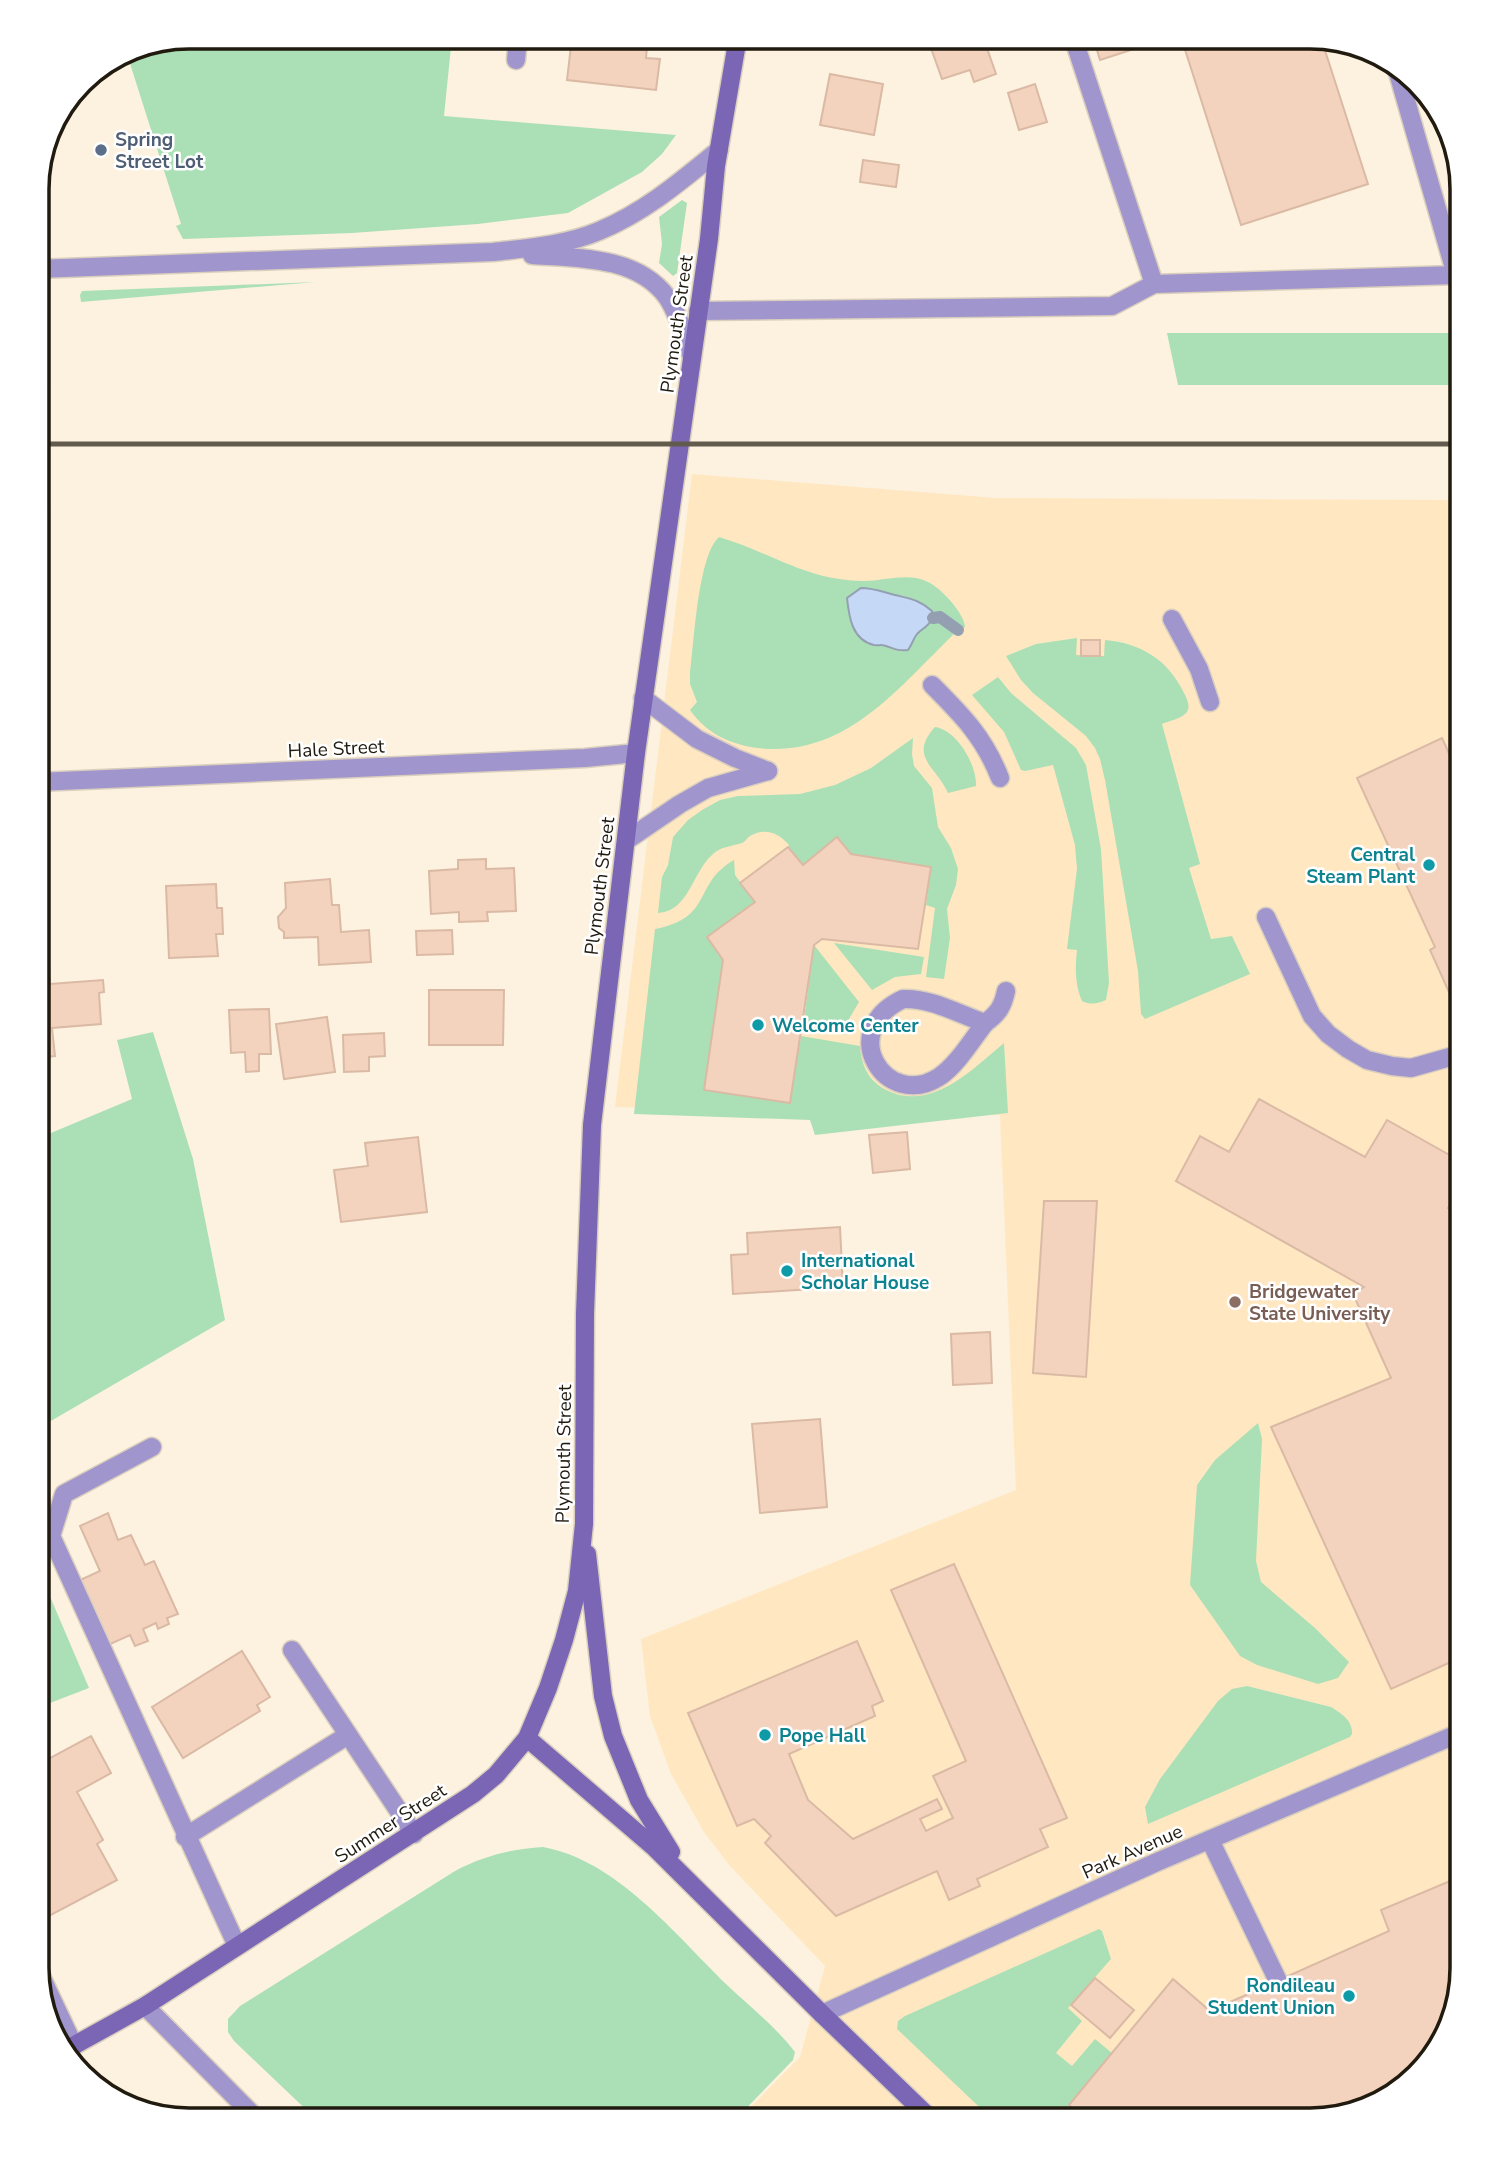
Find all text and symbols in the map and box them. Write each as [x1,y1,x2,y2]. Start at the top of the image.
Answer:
place label: Spring Street Lot [115,127,204,175]
marker: Spring Street Lot [93,142,109,158]
street label: Plymouth Street [654,253,700,395]
street label: Hale Street [287,733,385,765]
street label: Plymouth Street [579,815,621,957]
place label: Central Steam Plant [1306,842,1416,890]
marker: Central Steam Plant [1421,857,1437,873]
place label: Welcome Center [772,1013,919,1039]
marker: Welcome Center [750,1017,766,1033]
place label: International Scholar House [801,1248,929,1296]
marker: International Scholar House [779,1263,795,1279]
place label: Bridgewater State University [1249,1279,1391,1327]
marker: Bridgewater State University [1227,1294,1243,1310]
street label: Plymouth Street [550,1384,578,1524]
place label: Pope Hall [779,1723,866,1749]
marker: Pope Hall [757,1727,773,1743]
street label: Summer Street [330,1778,452,1870]
street label: Park Avenue [1078,1818,1187,1886]
place label: Rondileau Student Union [1208,1973,1335,2021]
marker: Rondileau Student Union [1341,1988,1357,2004]

